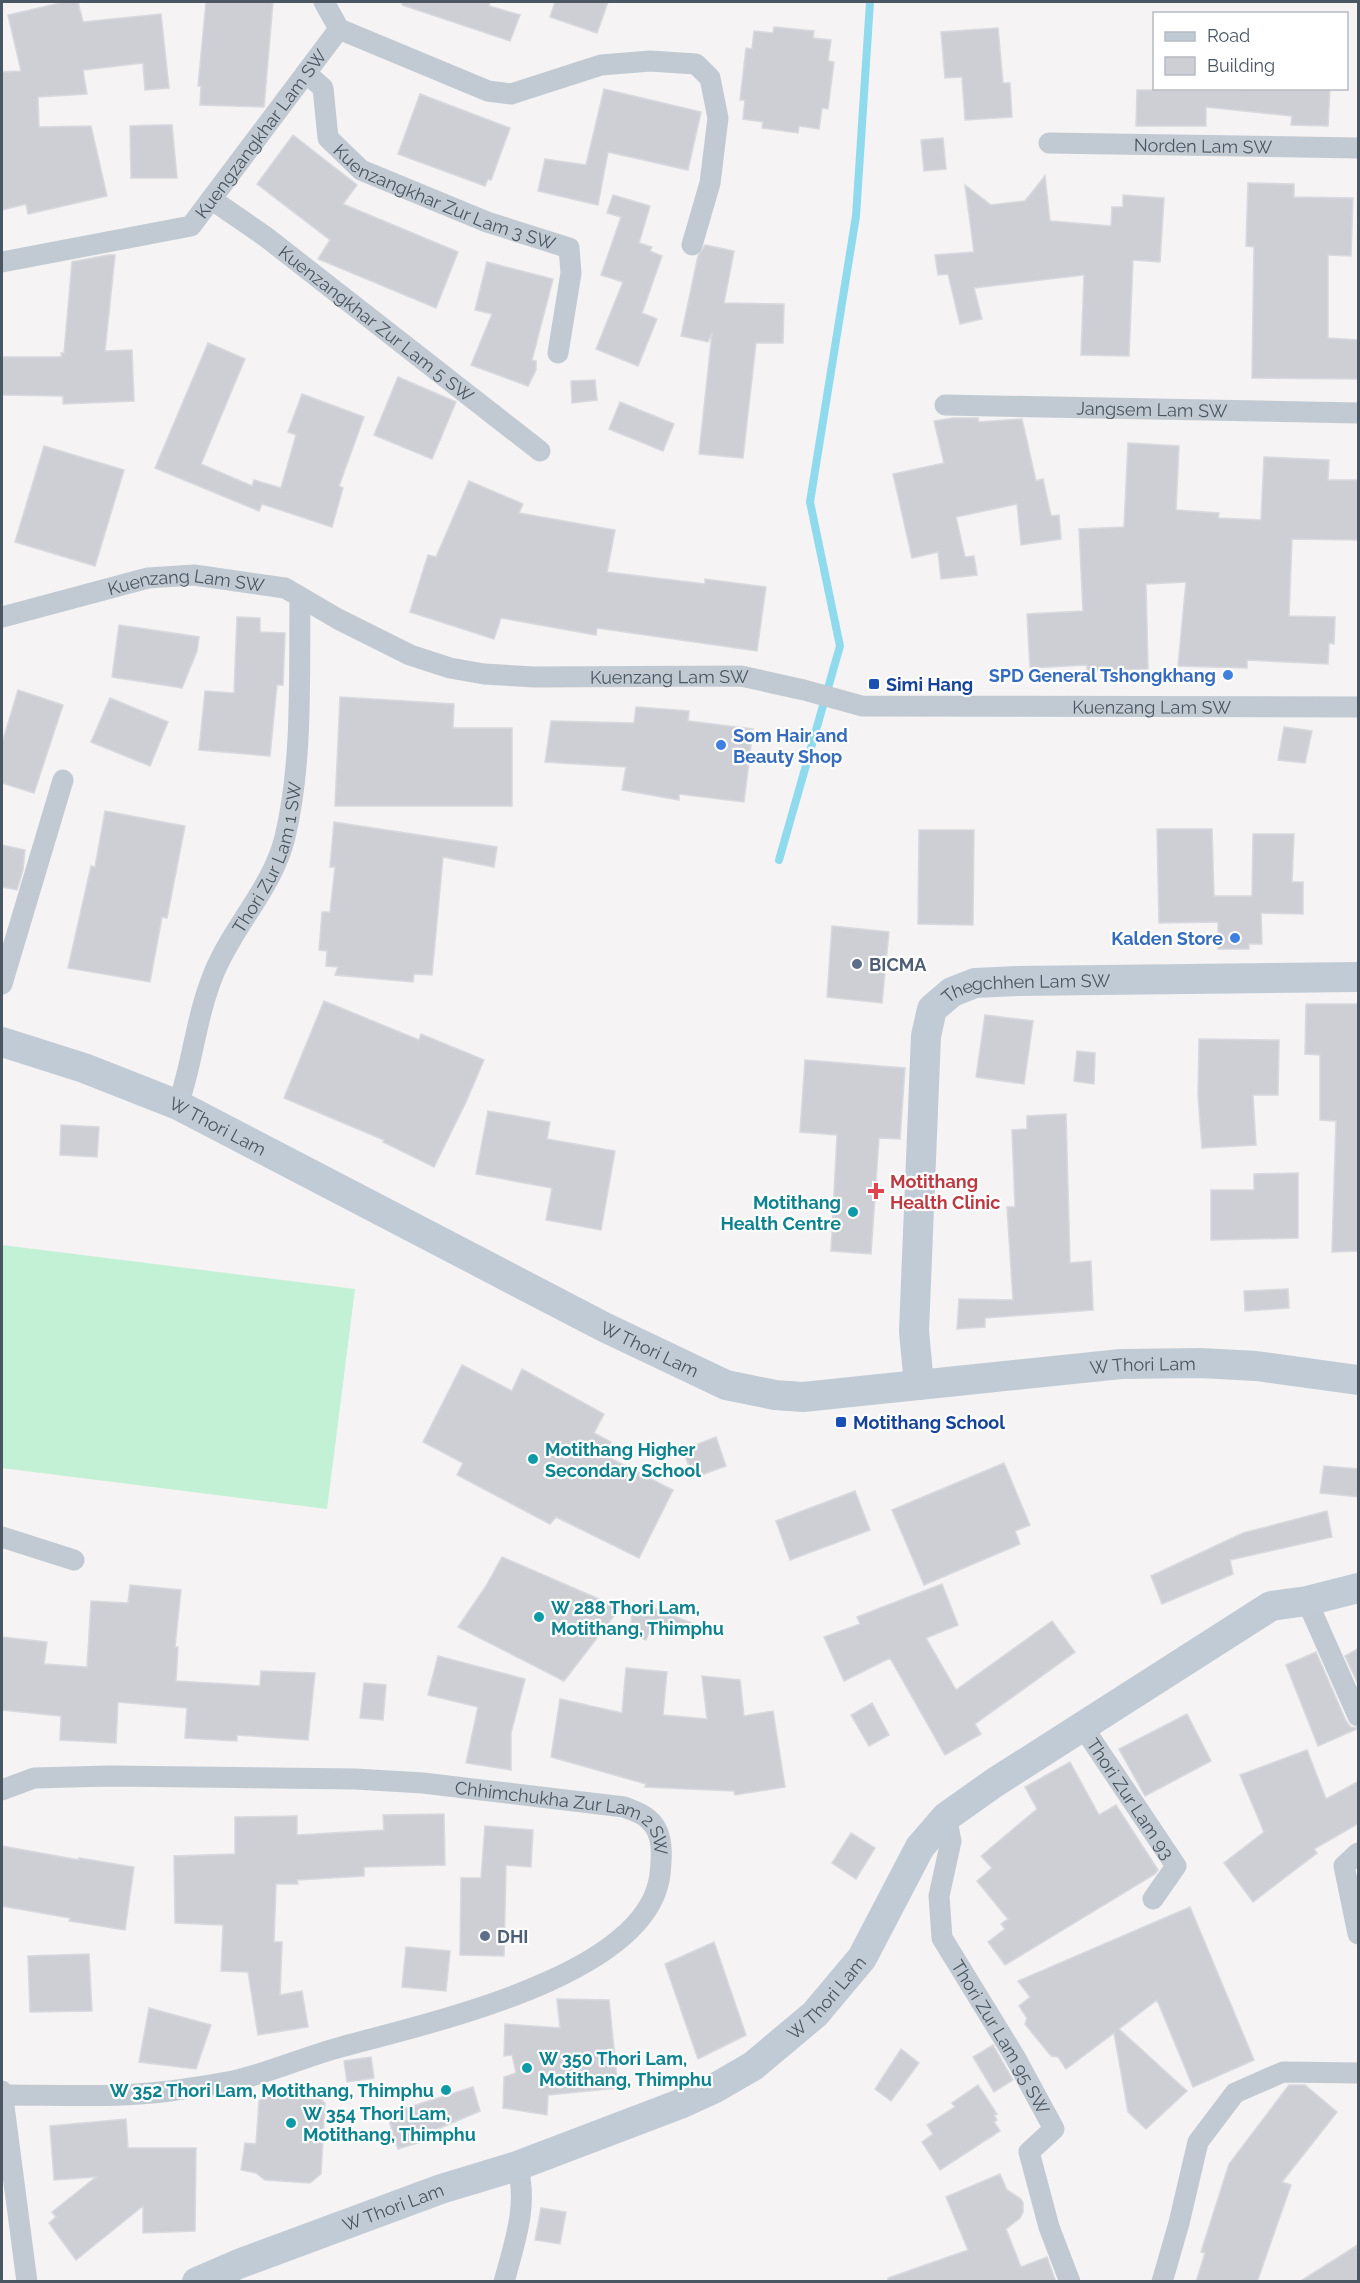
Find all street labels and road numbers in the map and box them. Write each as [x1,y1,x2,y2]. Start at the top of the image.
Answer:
street label: Kuengzangkhar Lam SW [190,45,331,222]
street label: Norden Lam SW [1134,134,1272,157]
street label: Kuenzangkhar Zur Lam 3 SW [330,139,558,254]
street label: Kuenzangkhar Zur Lam 5 SW [275,241,478,406]
street label: Jangsem Lam SW [1076,397,1228,421]
street label: Kuenzang Lam SW [105,565,266,599]
street label: Kuenzang Lam SW [590,665,749,687]
street label: Kuenzang Lam SW [1072,696,1231,717]
street label: Thori Zur Lam 1 SW [227,780,305,937]
street label: Thegchhen Lam SW [937,969,1110,1007]
street label: W Thori Lam [166,1092,270,1160]
street label: W Thori Lam [597,1316,702,1381]
street label: W Thori Lam [1089,1353,1196,1378]
street label: Thori Zur Lam 93 [1083,1734,1179,1863]
street label: Chhimchukha Zur Lam 2 SW [454,1776,672,1856]
street label: W Thori Lam [783,1951,870,2044]
street label: Thori Zur Lam 95 SW [947,1956,1054,2118]
street label: W Thori Lam [340,2178,446,2235]

